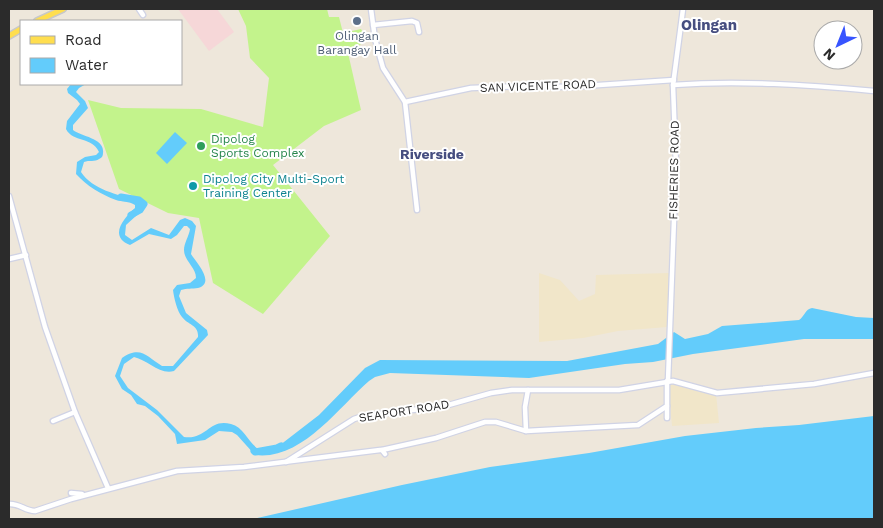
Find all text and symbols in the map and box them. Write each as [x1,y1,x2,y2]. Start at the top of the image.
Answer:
marker: Olingan Barangay Hall [351,15,363,27]
district label: Olingan [681,16,737,34]
legend [20,20,182,85]
north arrow [813,20,863,70]
place label: Olingan Barangay Hall [317,29,397,57]
text: Road [65,31,102,49]
text: N [820,45,838,64]
text: Water [65,56,108,74]
street label: SAN VICENTE ROAD [480,77,596,95]
street label: FISHERIES ROAD [666,120,682,220]
place label: Dipolog Sports Complex [211,132,305,160]
marker: Dipolog Sports Complex [195,140,207,152]
district label: Riverside [400,146,464,162]
place label: Dipolog City Multi-Sport Training Center [203,172,344,200]
marker: Dipolog City Multi-Sport Training Center [187,180,199,192]
street label: SEAPORT ROAD [358,397,450,425]

